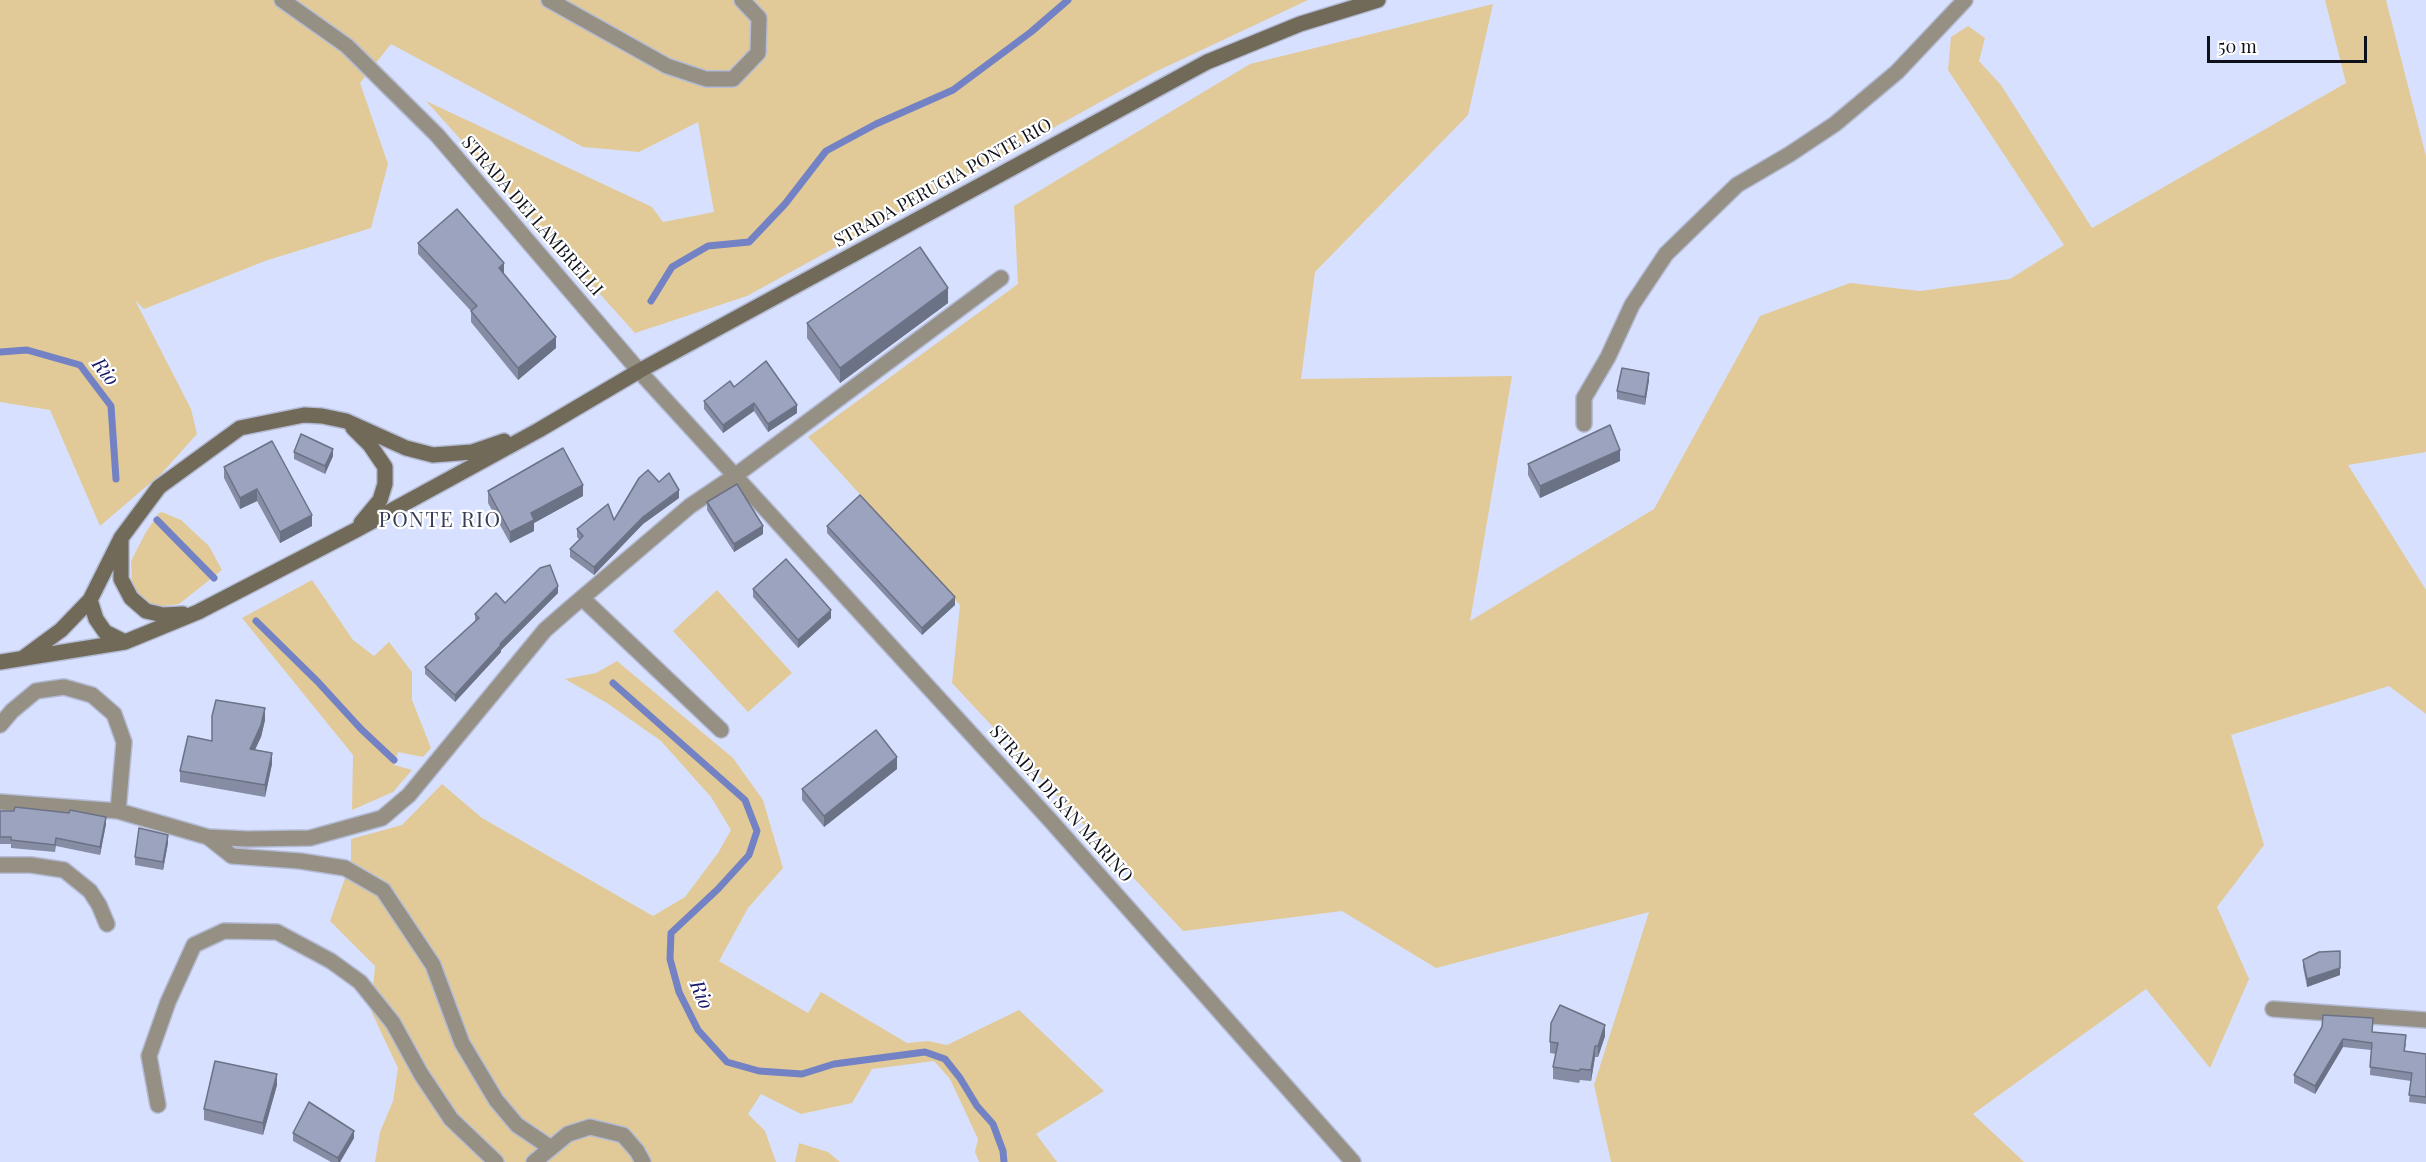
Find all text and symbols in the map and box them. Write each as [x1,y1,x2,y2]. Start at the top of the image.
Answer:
scale bar [2210,24,2370,62]
text: 50 m [2218,34,2257,58]
street label: STRADA PERUGIA PONTE RIO [830,114,1056,252]
street label: STRADA DEI LAMBRELLI [457,132,607,300]
water label: Rio [87,353,123,391]
district label: PONTE RIO [378,507,502,533]
street label: STRADA DI SAN MARINO [985,721,1137,887]
water label: Rio [684,977,718,1013]

